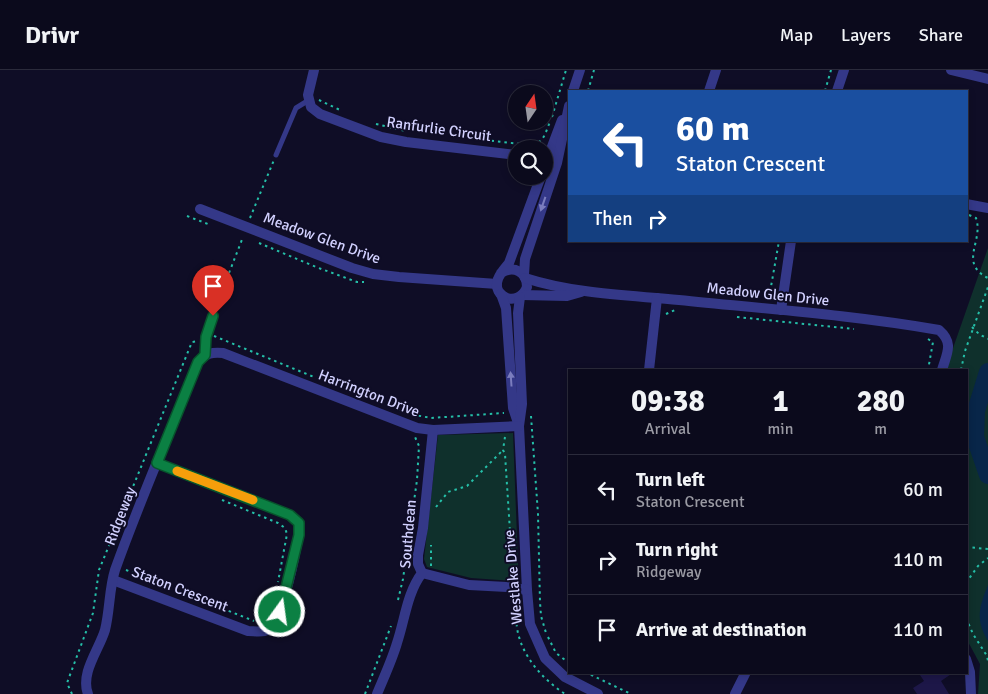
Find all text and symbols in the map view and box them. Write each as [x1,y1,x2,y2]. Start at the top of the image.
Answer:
text: Drivr [25,20,79,50]
text: Map [780,24,813,46]
text: Layers [841,24,891,46]
text: Share [919,24,963,46]
north arrow [508,85,552,130]
map controls [508,85,553,185]
text: 60 m [676,107,750,150]
icon: left [593,110,658,175]
street label: Ranfurlie Circuit [386,113,492,145]
button: search [508,140,553,185]
text: Staton Crescent [676,150,825,177]
one-way arrow [539,197,547,212]
icon: right [643,205,671,233]
text: Then [593,207,633,231]
street label: Meadow Glen Drive [261,208,383,268]
pin [192,265,234,316]
icon: arrive [199,272,227,300]
street label: Meadow Glen Drive [706,279,830,309]
street label: Harrington Drive [316,365,422,421]
one-way arrow [507,370,515,386]
text: 09:38 [631,383,705,420]
text: 1 [772,383,789,420]
text: 280 [856,383,905,420]
text: Arrival [645,419,691,439]
text: min [768,419,793,439]
text: m [874,419,887,439]
text: Turn left [636,468,705,492]
icon: left [593,476,621,504]
text: 60 m [903,478,943,502]
street label: Ridgeway [101,484,139,548]
text: Staton Crescent [636,492,745,512]
street label: Southdean [396,499,420,569]
street label: Westlake Drive [500,529,526,625]
text: Turn right [636,538,718,562]
icon: right [593,546,621,574]
text: 110 m [893,548,943,572]
street label: Staton Crescent [129,562,231,616]
text: Ridgeway [636,562,701,582]
position arrow [253,585,305,637]
icon: arrive [593,616,621,644]
text: Arrive at destination [636,618,807,642]
text: 110 m [893,618,943,642]

